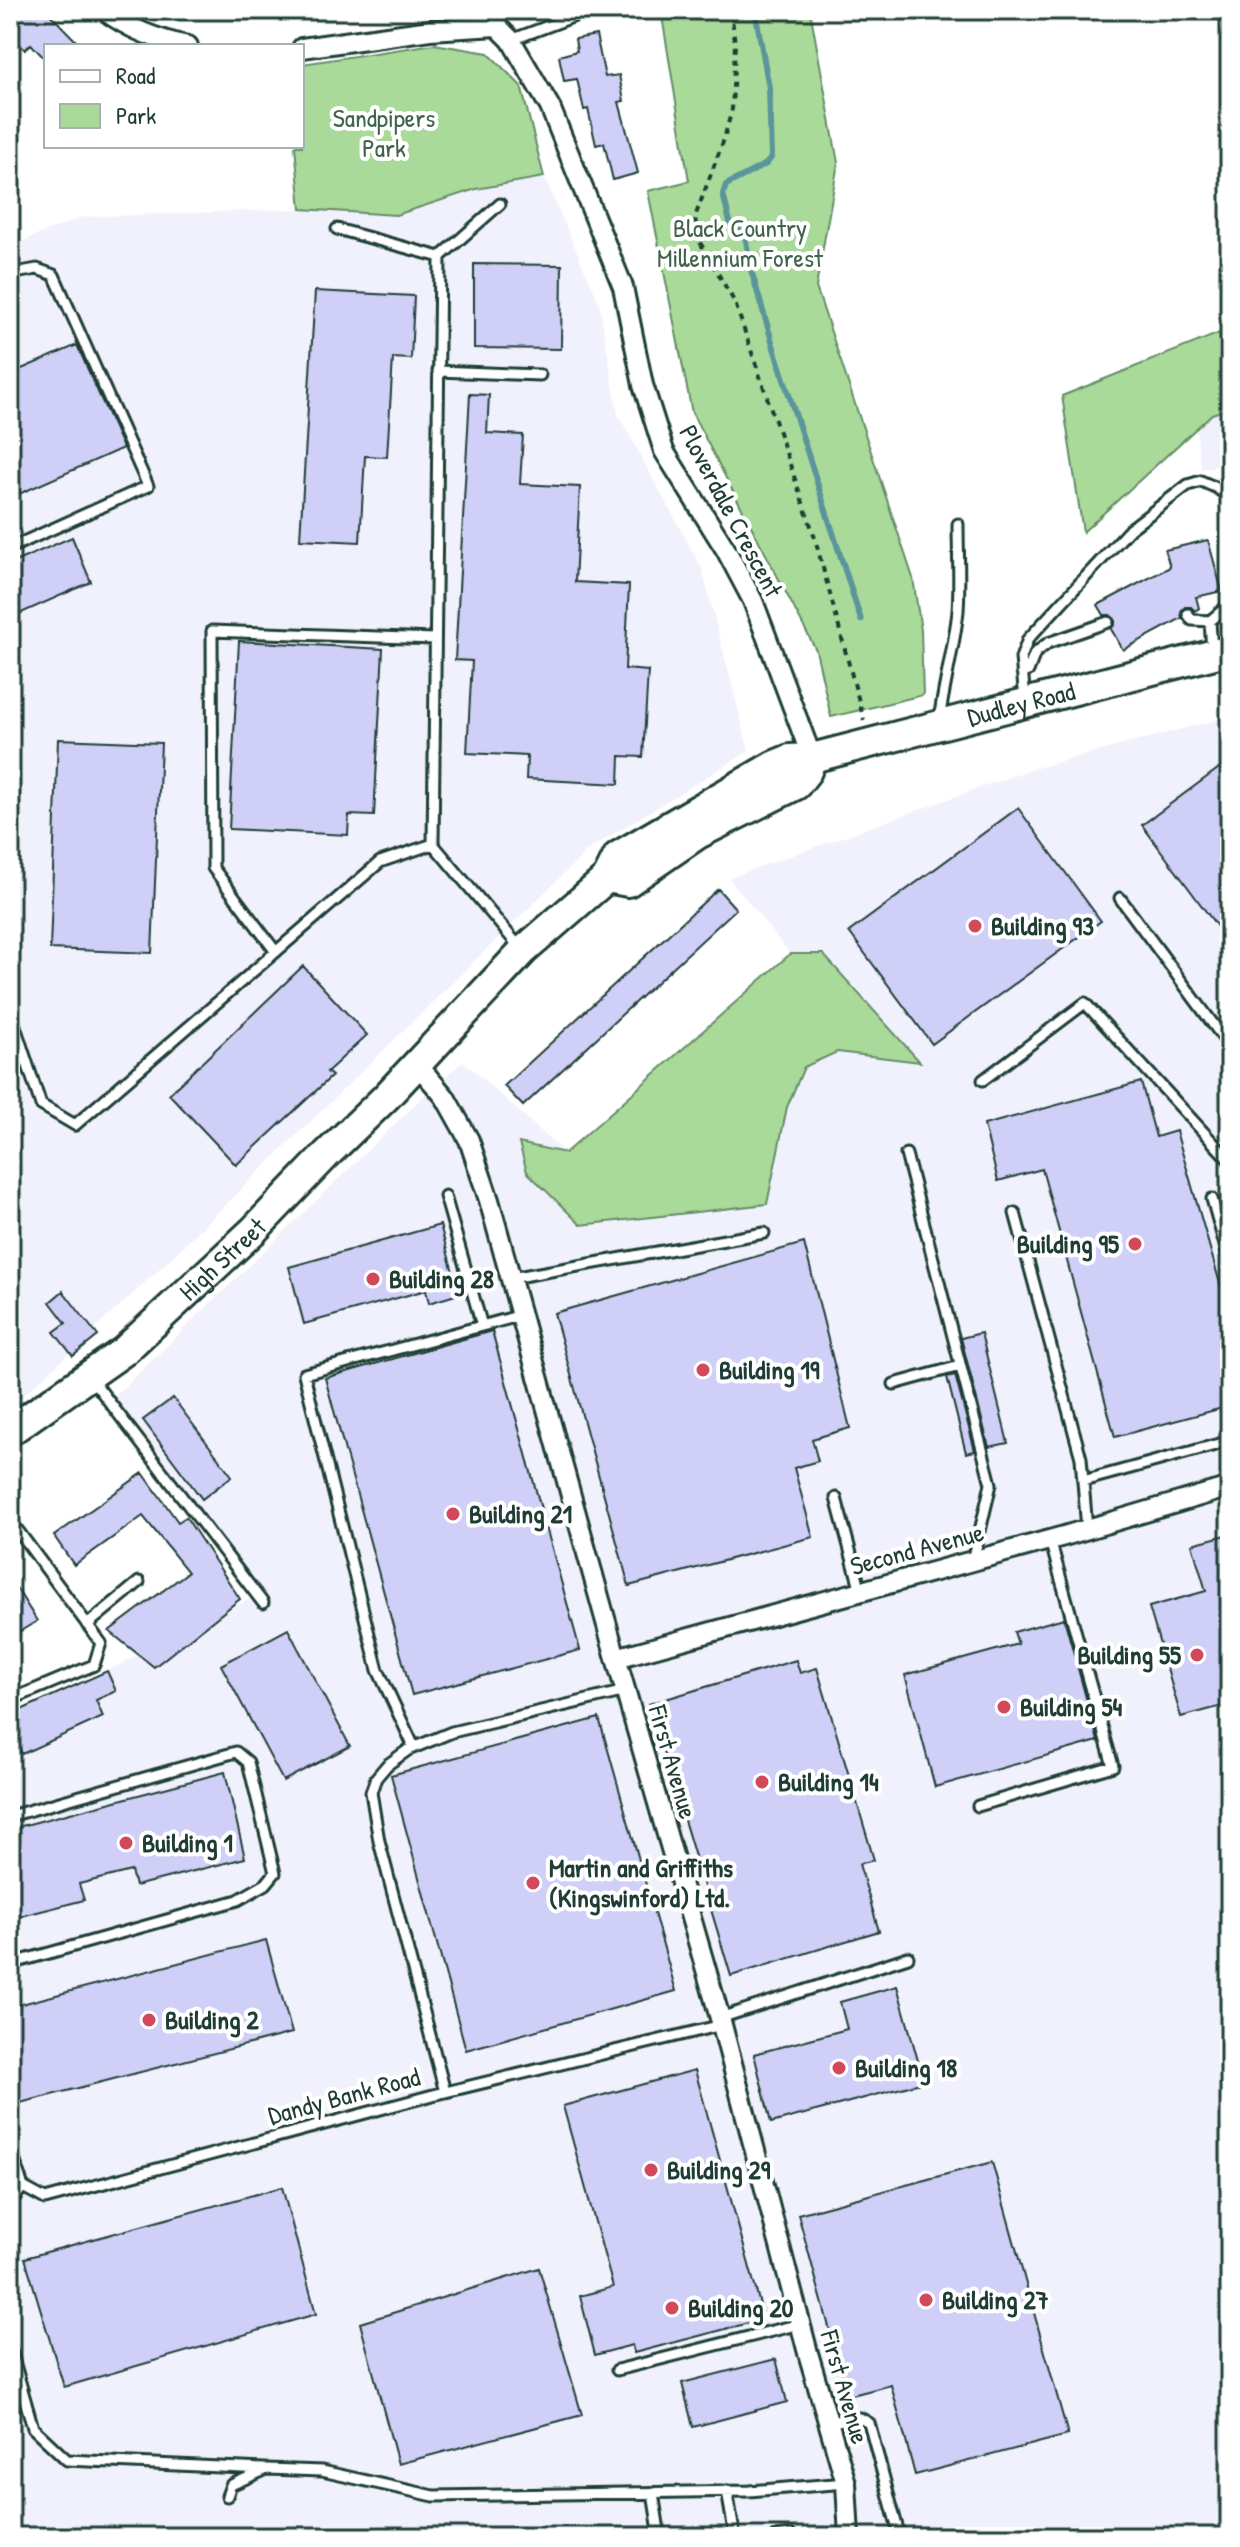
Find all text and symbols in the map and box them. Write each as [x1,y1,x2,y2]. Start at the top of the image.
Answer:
legend [44,44,304,148]
text: Road [116,59,155,91]
text: Park [116,99,156,131]
park label: Sandpipers Park [333,100,435,165]
park label: Black Country Millennium Forest [657,210,824,275]
street label: Ploverdale Crescent [671,419,792,604]
street label: Dudley Road [963,673,1079,734]
place label: Building 93 [991,908,1094,944]
marker: Building 93 [966,917,984,935]
street label: High Street [171,1209,274,1308]
place label: Building 95 [1017,1226,1119,1262]
marker: Building 95 [1126,1235,1144,1253]
place label: Building 28 [389,1261,494,1297]
marker: Building 28 [364,1270,382,1288]
place label: Building 19 [719,1352,820,1388]
marker: Building 19 [694,1361,712,1379]
place label: Building 21 [469,1496,572,1532]
marker: Building 21 [444,1505,462,1523]
street label: Second Avenue [846,1514,987,1583]
place label: Building 55 [1077,1637,1181,1673]
marker: Building 55 [1188,1646,1206,1664]
place label: Building 54 [1020,1689,1123,1725]
marker: Building 54 [995,1698,1013,1716]
street label: First Avenue [640,1700,706,1823]
place label: Building 14 [778,1764,879,1800]
marker: Building 14 [753,1773,771,1791]
place label: Building 1 [142,1825,233,1861]
marker: Building 1 [117,1834,135,1852]
place label: Martin and Griffiths (Kingswinford) Ltd. [549,1850,733,1916]
marker: Martin and Griffiths (Kingswinford) Ltd. [524,1874,542,1892]
place label: Building 2 [165,2002,260,2038]
marker: Building 2 [140,2011,158,2029]
place label: Building 18 [855,2050,957,2086]
street label: Dandy Bank Road [264,2058,424,2133]
marker: Building 18 [830,2059,848,2077]
place label: Building 29 [667,2152,771,2188]
marker: Building 29 [642,2161,660,2179]
place label: Building 27 [942,2282,1049,2318]
place label: Building 20 [688,2290,794,2326]
marker: Building 27 [917,2291,935,2309]
marker: Building 20 [663,2299,681,2317]
street label: First Avenue [812,2325,878,2448]

